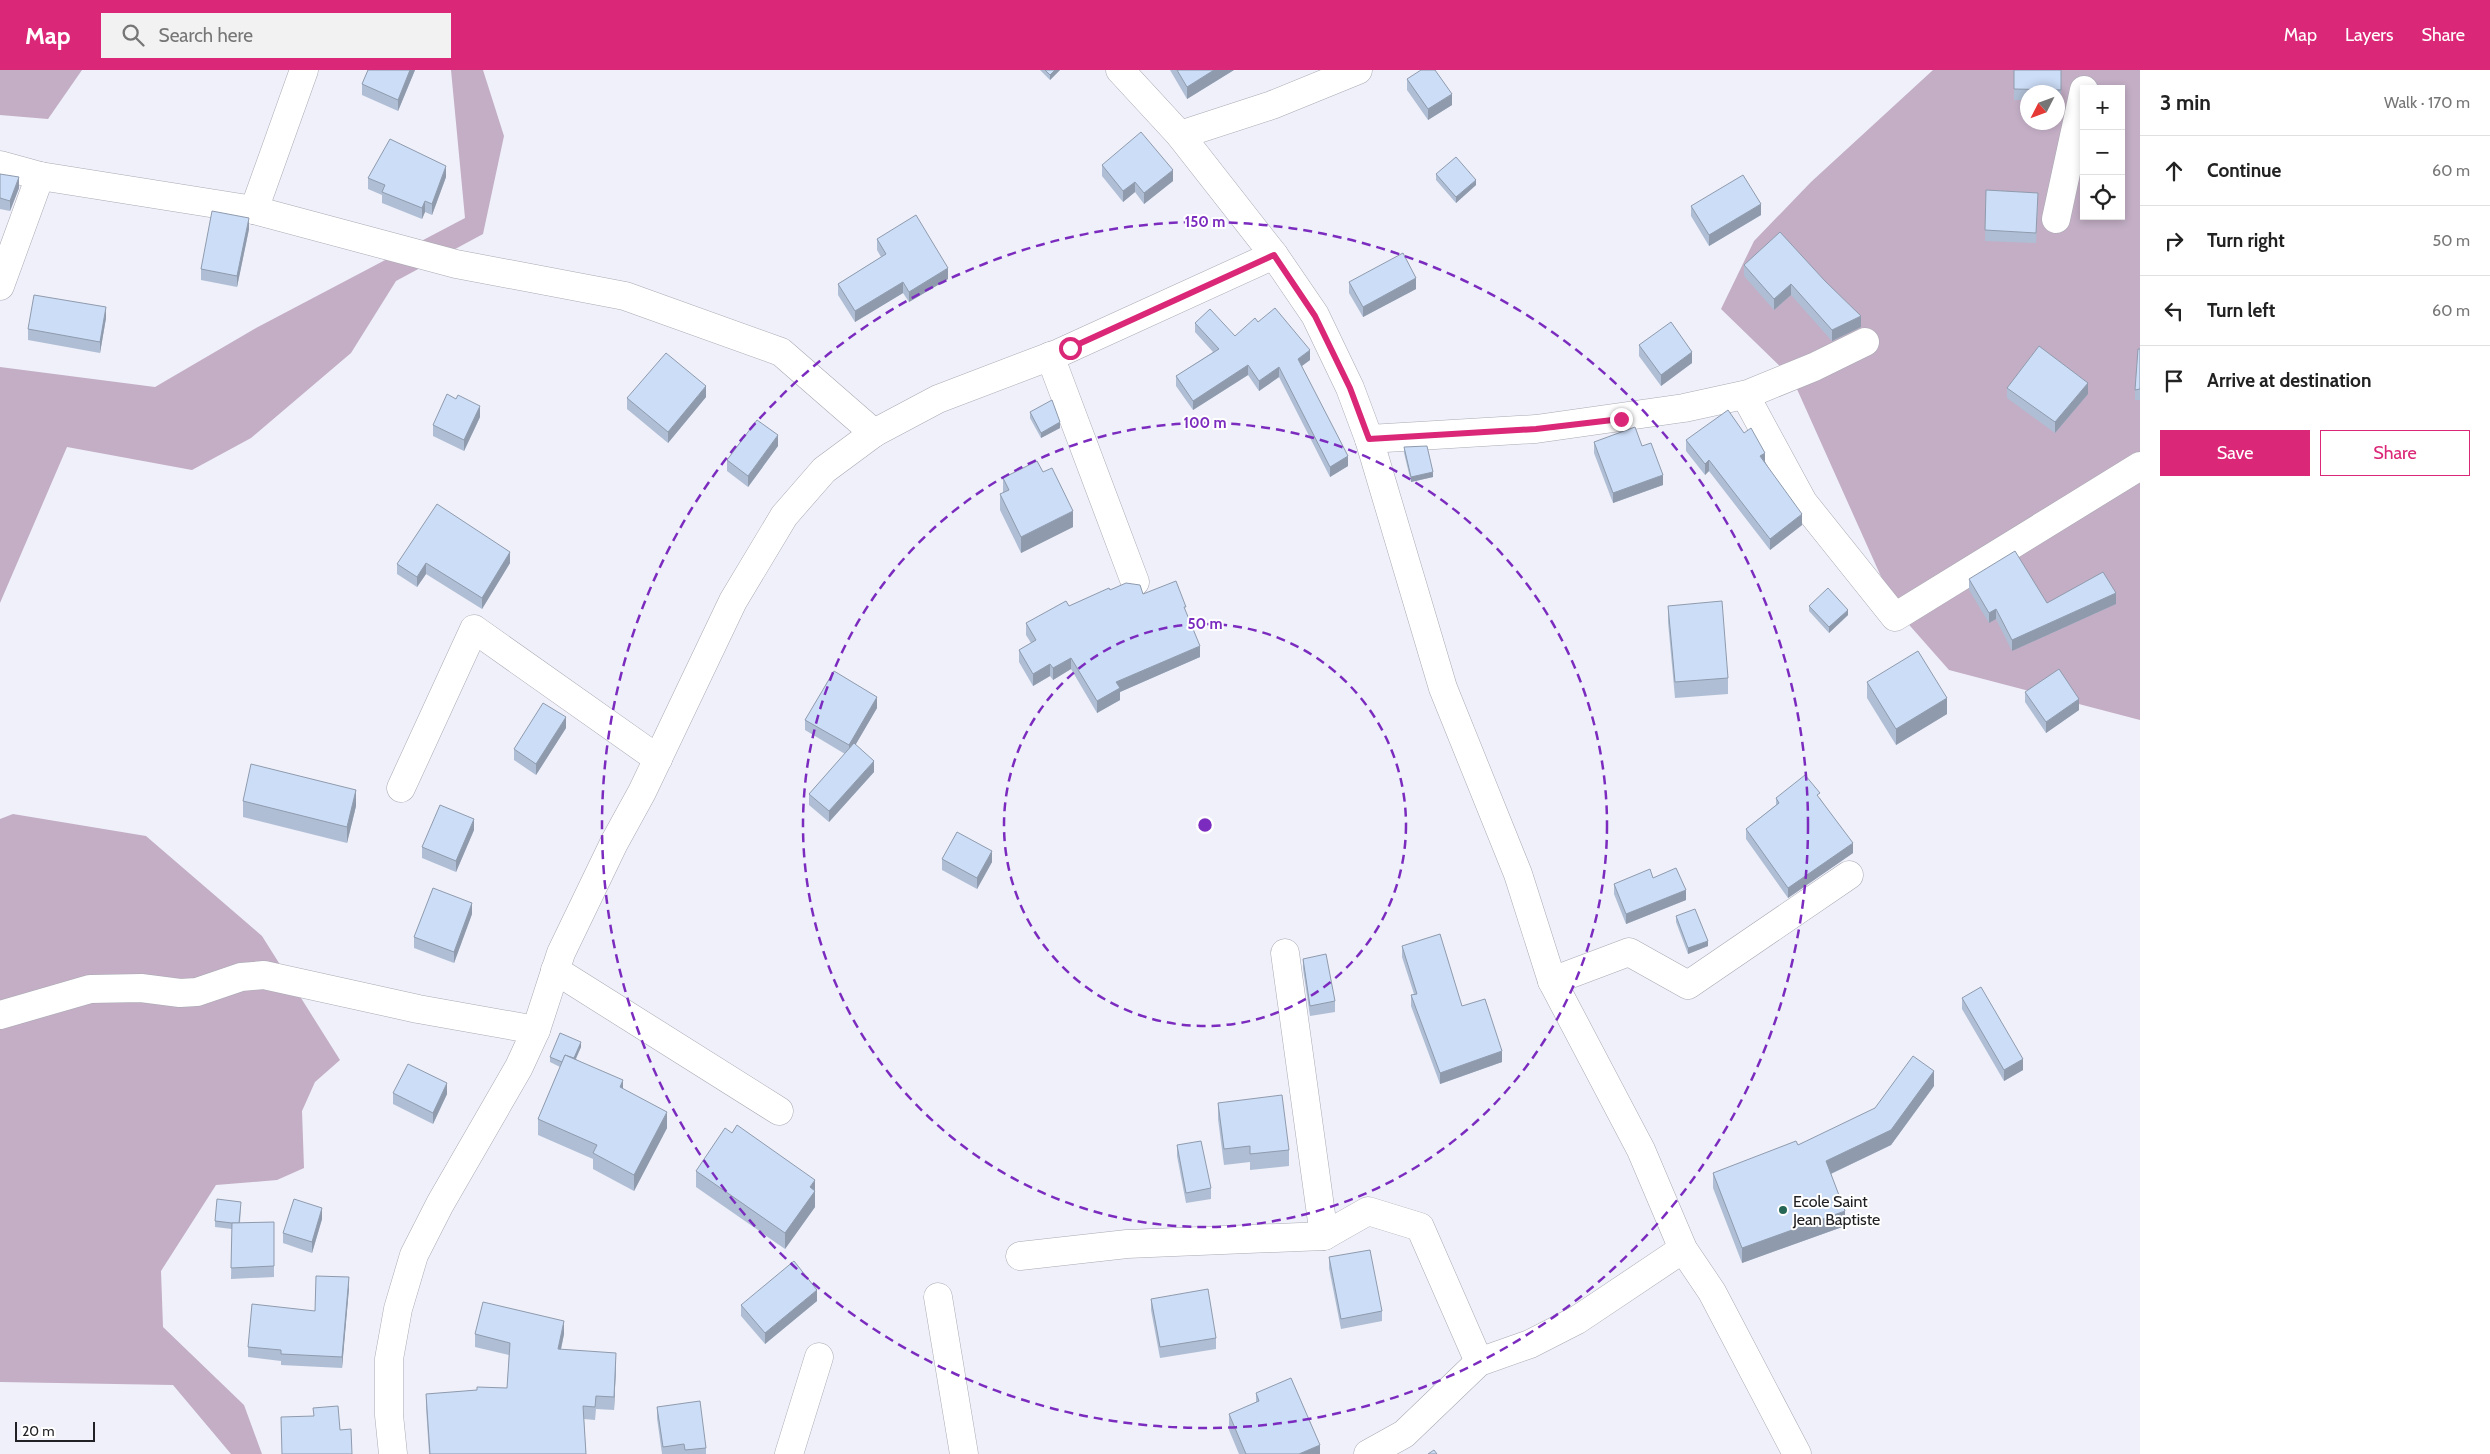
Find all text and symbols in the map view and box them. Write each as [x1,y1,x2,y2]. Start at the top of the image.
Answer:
search box [101,13,451,58]
text: Map [25,21,71,50]
icon: search [119,21,147,49]
text: Search here [159,24,253,47]
text: Map [2284,24,2317,46]
text: Layers [2345,24,2394,46]
text: Share [2422,24,2465,46]
north arrow [2020,85,2065,130]
map controls [2080,85,2125,220]
button: + [2080,85,2125,130]
text: 3 min [2160,90,2211,115]
text: Walk · 170 m [2384,93,2470,112]
button: − [2080,130,2125,175]
icon: ahead [2160,157,2188,185]
text: Continue [2207,159,2281,182]
text: 60 m [2432,161,2470,180]
button: locate [2080,175,2125,220]
text: 150 m [1185,213,1225,231]
icon: right [2160,227,2188,255]
text: Turn right [2207,229,2285,252]
text: 50 m [2433,231,2470,250]
icon: left [2160,297,2188,325]
text: Turn left [2207,299,2275,322]
text: 60 m [2432,301,2470,320]
route start [1059,337,1082,360]
icon: arrive [2160,367,2188,395]
text: Arrive at destination [2207,369,2371,392]
route end [1610,408,1633,431]
text: 100 m [1183,414,1227,432]
button: Save [2160,430,2310,476]
button: Share [2320,430,2470,476]
text: 50 m [1187,615,1223,633]
centre of rings [1196,816,1214,834]
place label: Ecole Saint Jean Baptiste [1792,1192,1880,1229]
marker: Ecole Saint Jean Baptiste [1777,1204,1789,1216]
scale bar [15,1419,95,1442]
text: 20 m [22,1422,55,1440]

